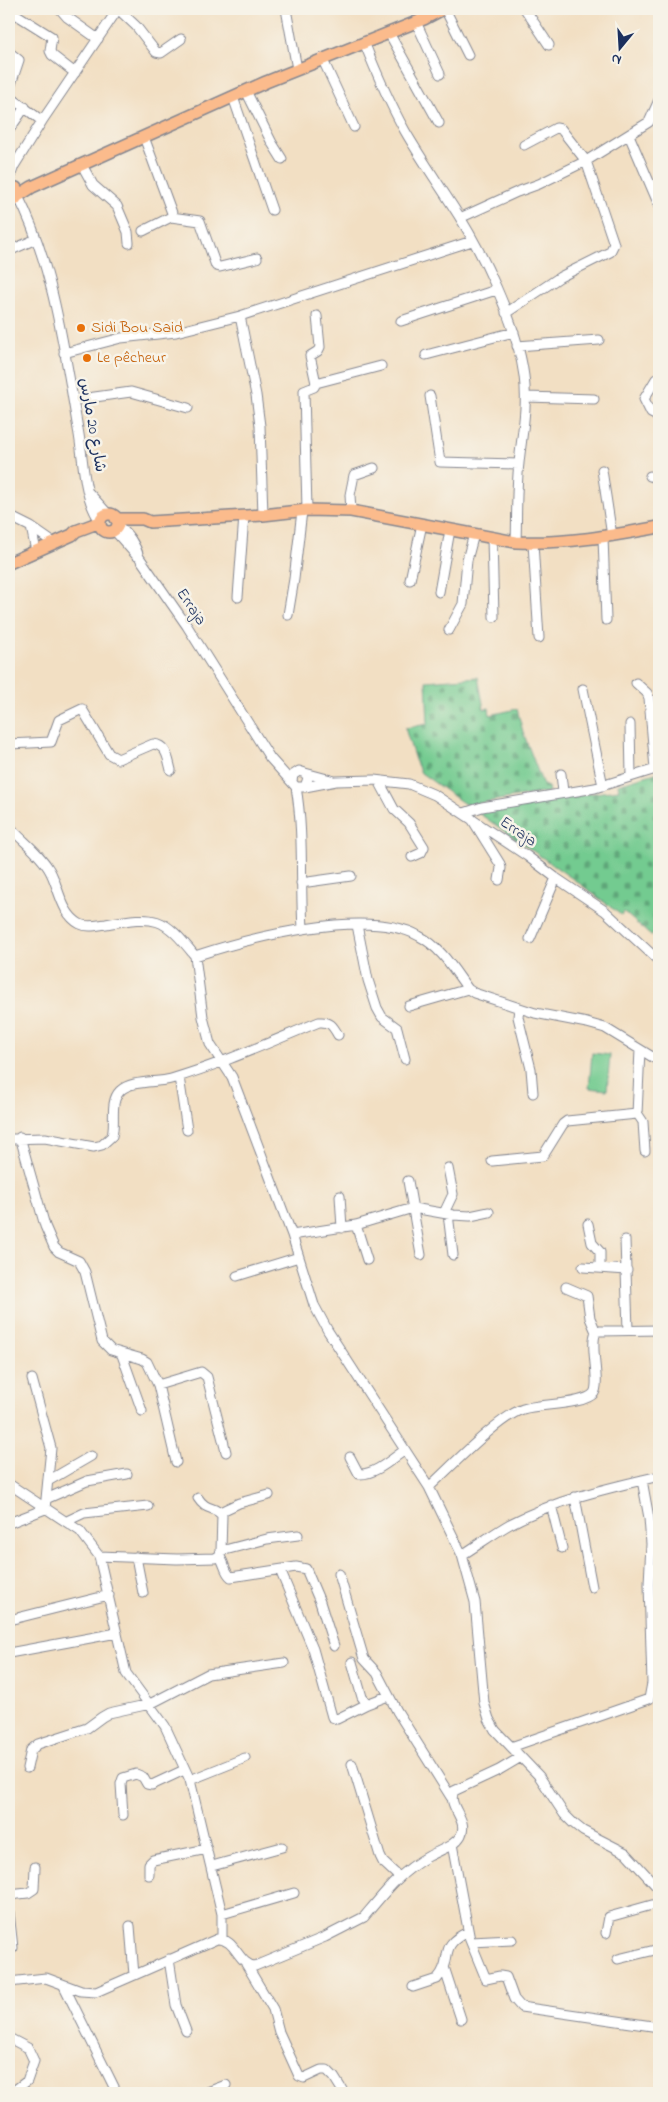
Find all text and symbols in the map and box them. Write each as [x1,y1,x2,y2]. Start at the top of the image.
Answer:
north arrow [596,22,646,72]
text: N [609,47,624,70]
place label: Sidi Bou Said [91,316,183,340]
marker: Sidi Bou Said [75,322,87,334]
place label: Le pêcheur [97,346,166,370]
marker: Le pêcheur [81,352,93,364]
street label: شارع 20 مارس [72,376,112,474]
street label: Erraja [170,584,212,630]
street label: Erraja [495,811,541,853]

